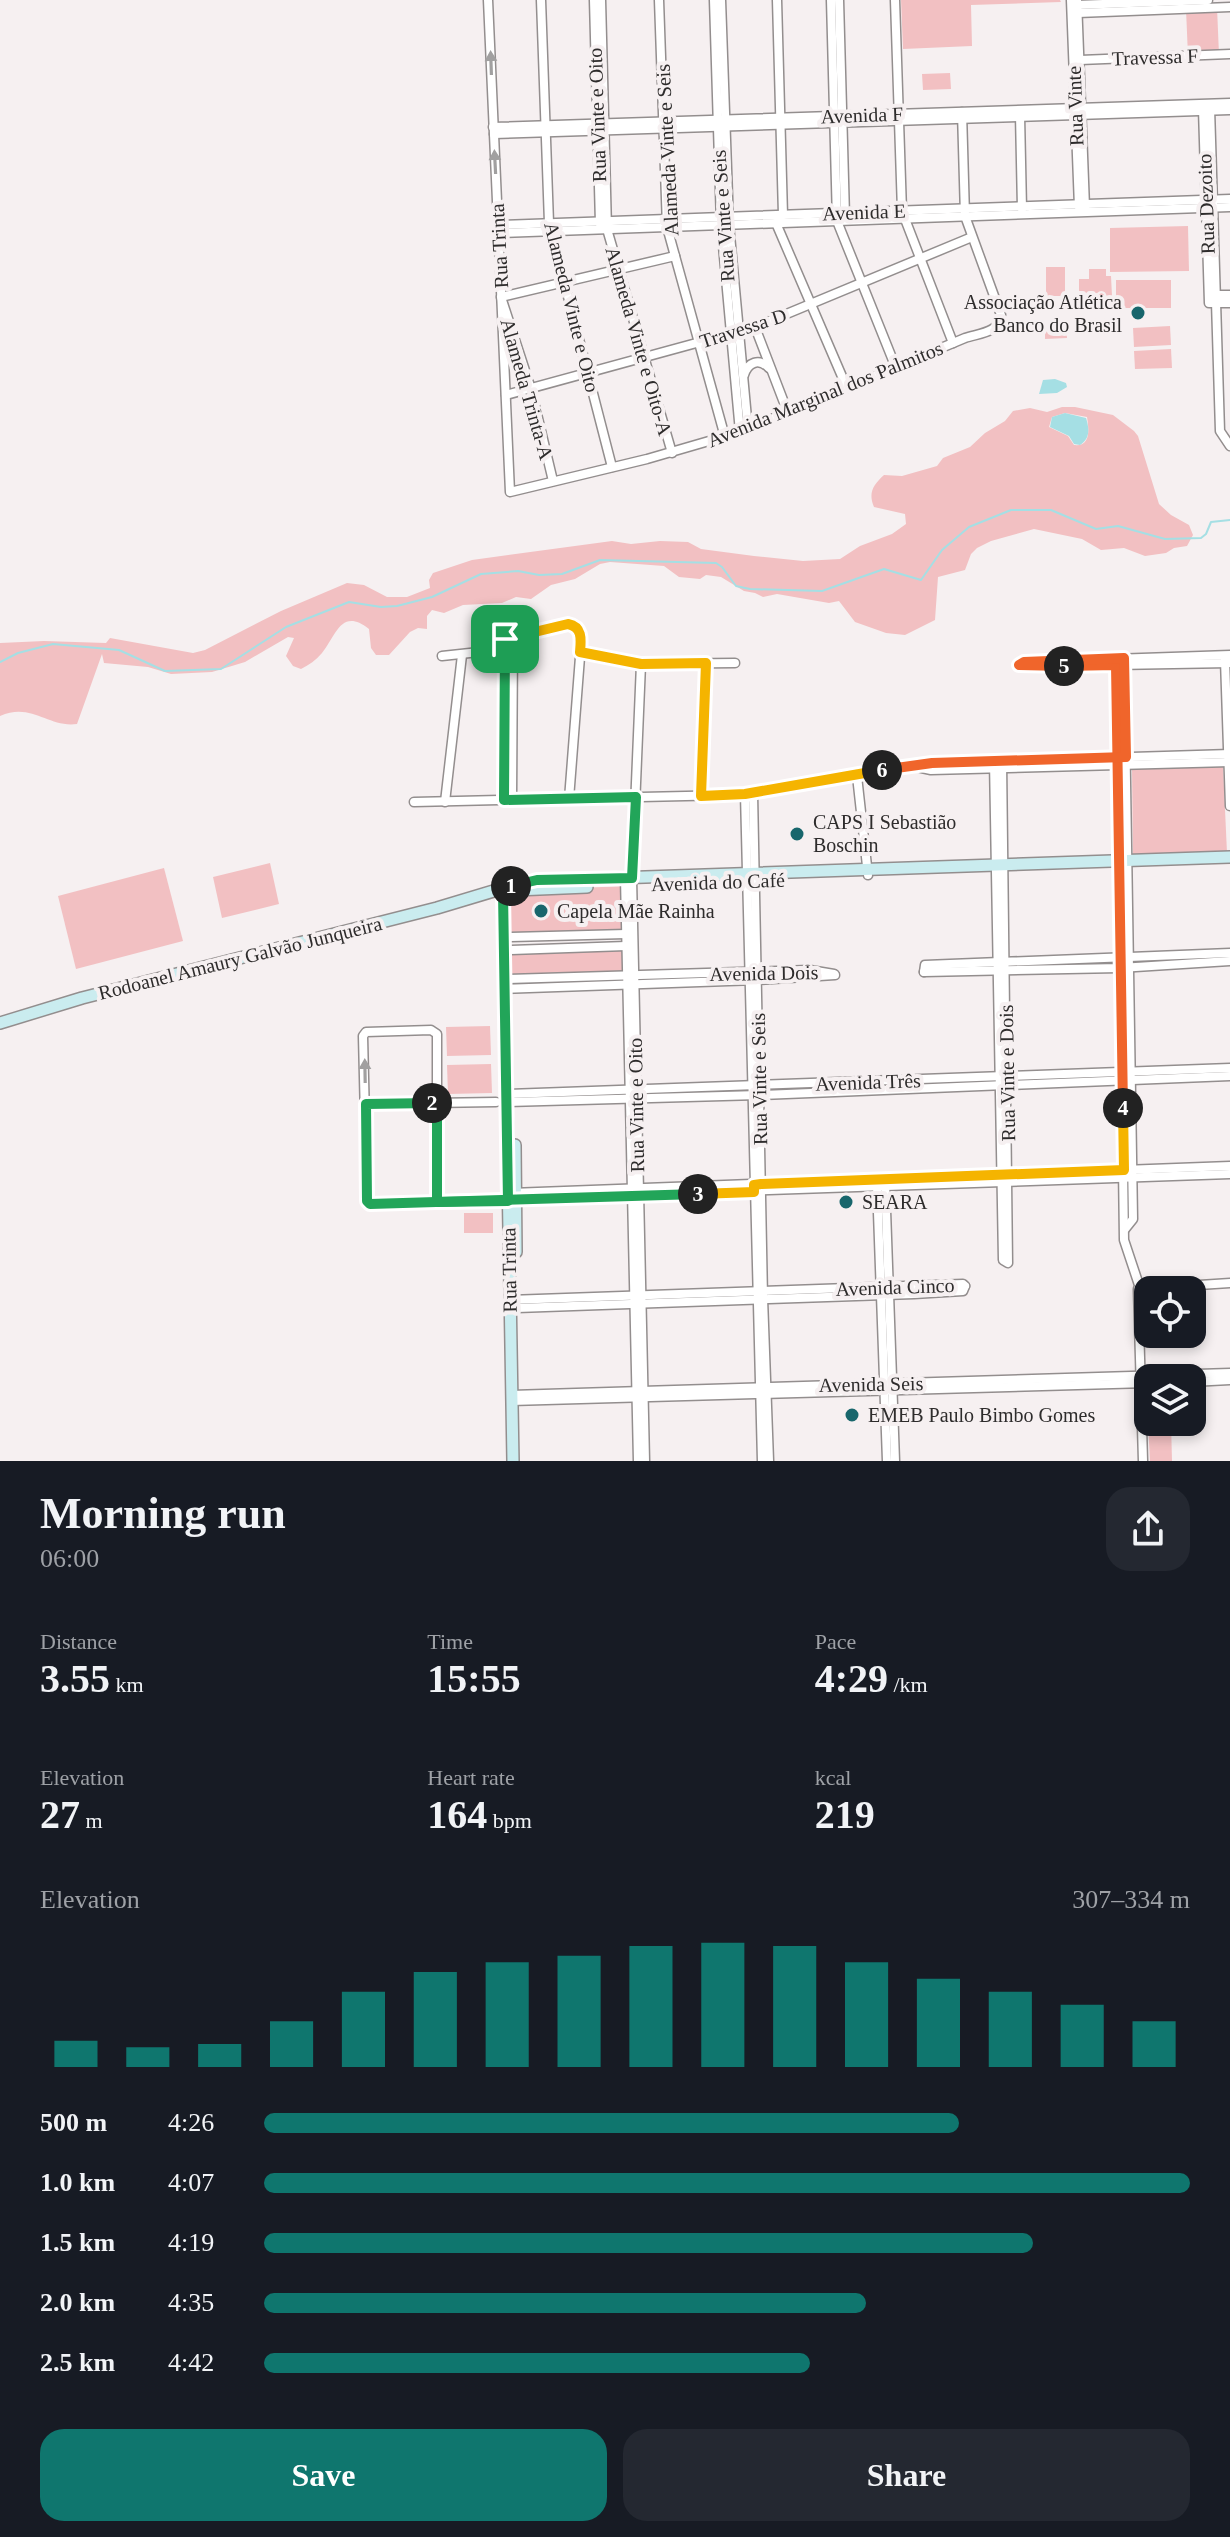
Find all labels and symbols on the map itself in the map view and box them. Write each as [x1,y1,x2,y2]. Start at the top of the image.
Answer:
street label: Travessa F [1111,44,1199,70]
street label: Rua Vinte e Oito [584,47,610,183]
one-way arrow [484,50,497,75]
street label: Alameda Vinte e Seis [651,63,682,237]
street label: Rua Vinte [1063,65,1087,146]
street label: Avenida F [820,103,904,127]
one-way arrow [488,149,501,174]
street label: Rua Vinte e Seis [707,149,739,283]
street label: Rua Dezoito [1193,153,1219,255]
street label: Avenida E [822,200,906,224]
street label: Rua Trinta [486,203,512,289]
street label: Alameda Vinte e Oito [540,220,604,394]
street label: Alameda Vinte e Oito-A [601,244,677,439]
place label: Associação Atlética Banco do Brasil [964,291,1122,336]
street label: Travessa D [697,304,789,352]
marker: Associação Atlética Banco do Brasil [1129,304,1147,322]
street label: Alameda Trinta-A [496,316,558,463]
street label: Avenida Marginal dos Palmitos [704,337,947,452]
pin [471,605,539,673]
pin: 5 [1044,646,1084,686]
pin: 6 [862,750,902,790]
place label: CAPS I Sebastião Boschin [813,811,956,856]
marker: CAPS I Sebastião Boschin [788,825,806,843]
pin: 1 [491,866,531,906]
street label: Avenida do Café [651,869,785,895]
place label: Capela Mãe Rainha [557,900,715,923]
marker: Capela Mãe Rainha [532,902,550,920]
street label: Rodoanel Amaury Galvão Junqueira [96,912,384,1005]
street label: Avenida Dois [709,961,819,985]
street label: Rua Vinte e Dois [995,1004,1019,1142]
street label: Rua Vinte e Seis [747,1012,771,1145]
street label: Rua Vinte e Oito [624,1038,648,1172]
one-way arrow [358,1058,371,1083]
street label: Avenida Três [815,1069,921,1095]
pin: 2 [412,1083,452,1123]
pin: 4 [1103,1088,1143,1128]
pin: 3 [678,1174,718,1214]
place label: SEARA [862,1191,928,1213]
marker: SEARA [837,1193,855,1211]
street label: Rua Trinta [497,1227,521,1313]
street label: Avenida Cinco [835,1274,955,1300]
street label: Avenida Seis [819,1372,924,1396]
place label: EMEB Paulo Bimbo Gomes [868,1404,1095,1426]
marker: EMEB Paulo Bimbo Gomes [843,1406,861,1424]

